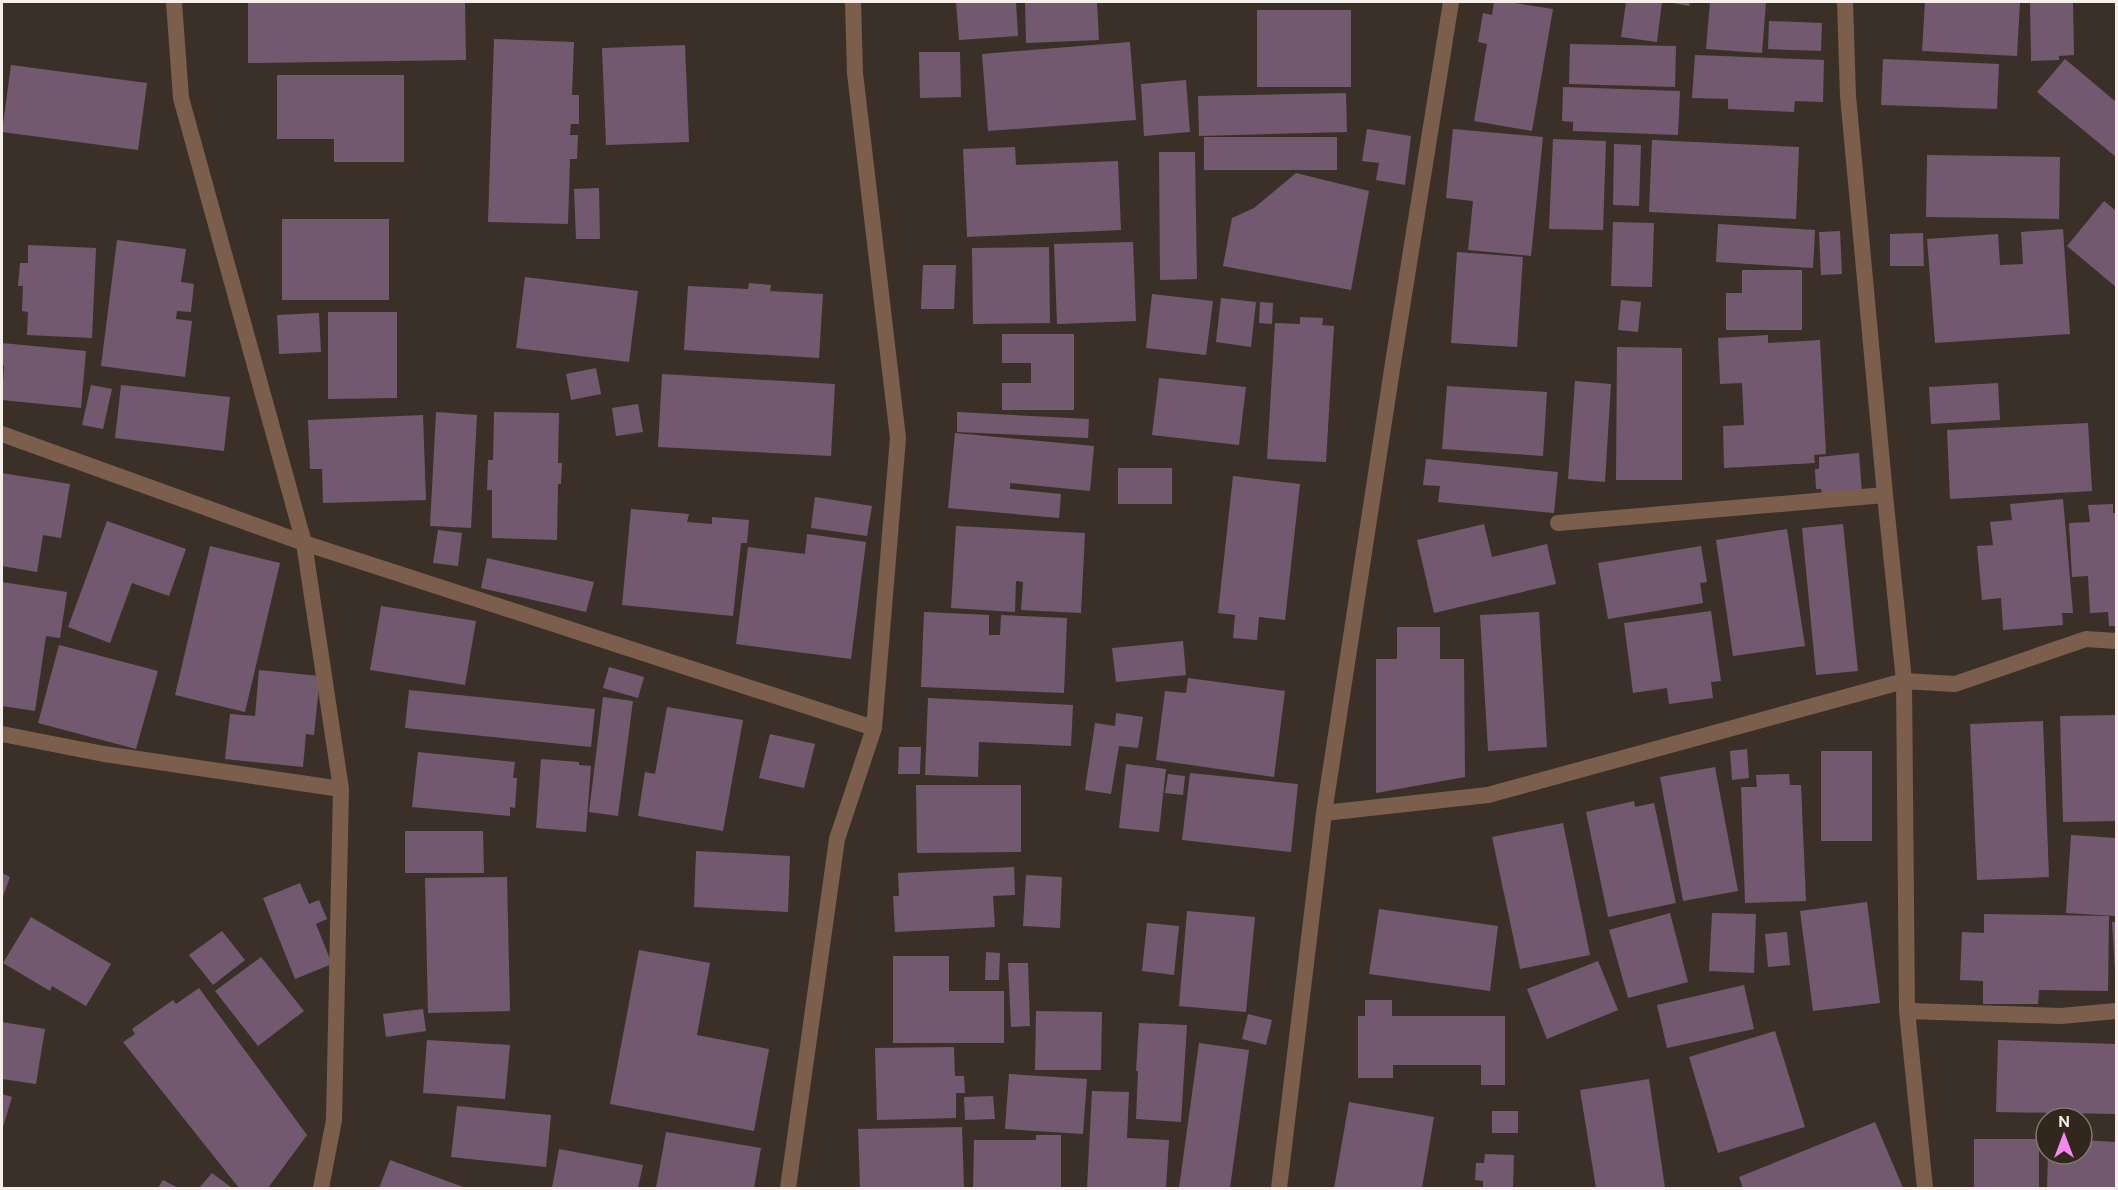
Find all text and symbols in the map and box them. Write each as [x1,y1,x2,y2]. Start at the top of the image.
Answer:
north arrow [2034,1106,2094,1166]
text: N [2058,1111,2070,1132]

